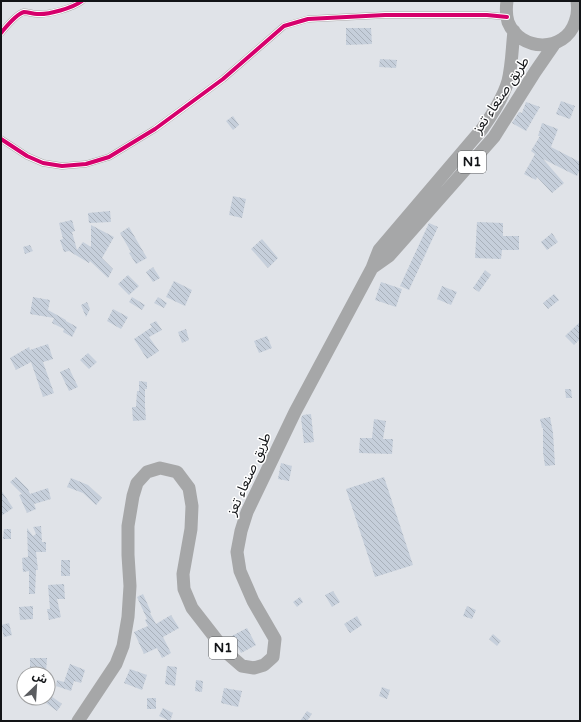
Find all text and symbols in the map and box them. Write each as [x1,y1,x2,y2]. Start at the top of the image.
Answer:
street label: طريق صنعاء تعز [469,53,534,138]
road number: N1 [458,151,486,173]
street label: طريق صنعاء تعز [223,430,276,519]
road number: N1 [209,637,237,659]
north arrow [16,666,56,706]
text: ش [30,668,50,686]

